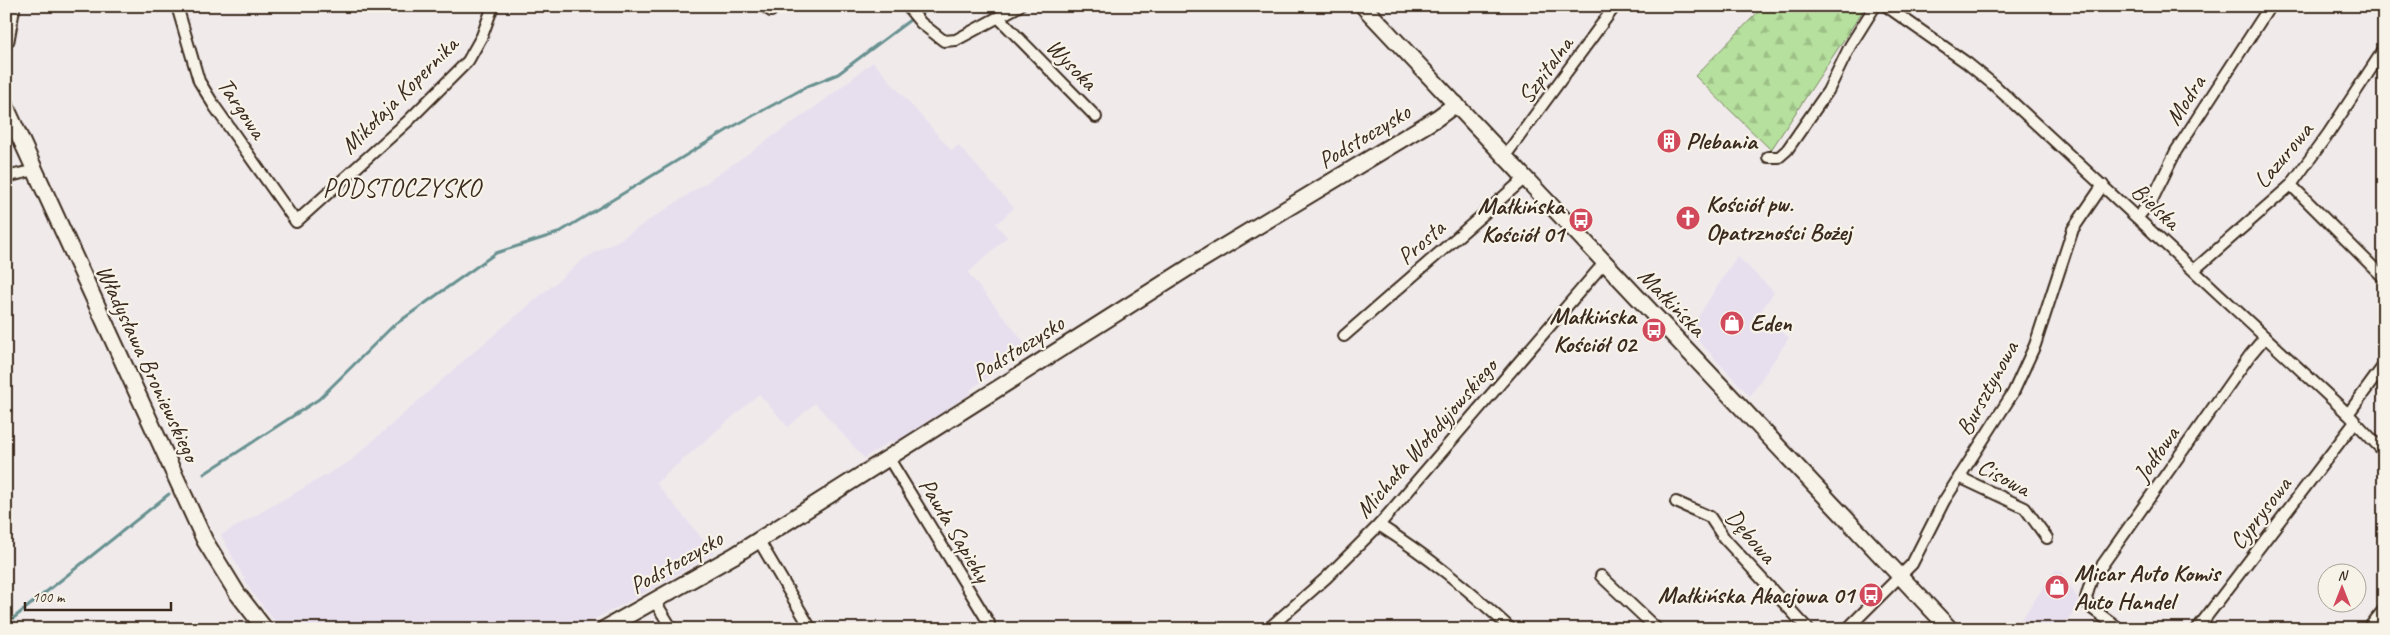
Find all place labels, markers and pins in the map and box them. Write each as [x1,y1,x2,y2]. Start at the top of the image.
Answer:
place label: Plebania [1686,126,1759,156]
building icon: Plebania [1656,128,1682,154]
place label: Kościół pw. Opatrzności Bożej [1706,189,1854,247]
place label: Małkińska Kościół 01 [1478,191,1567,249]
church icon: Kościół pw. Opatrzności Bożej [1675,205,1701,231]
bus stop icon: Małkińska Kościół 01 [1568,207,1594,233]
place label: Małkińska Kościół 02 [1550,301,1638,359]
place label: Eden [1750,308,1792,338]
shop icon: Eden [1719,310,1745,336]
bus stop icon: Małkińska Kościół 02 [1641,317,1667,343]
place label: Micar Auto Komis Auto Handel [2074,558,2222,616]
shop icon: Micar Auto Komis Auto Handel [2044,574,2070,600]
place label: Małkińska Akacjowa 01 [1658,580,1857,610]
bus stop icon: Małkińska Akacjowa 01 [1858,582,1884,608]

